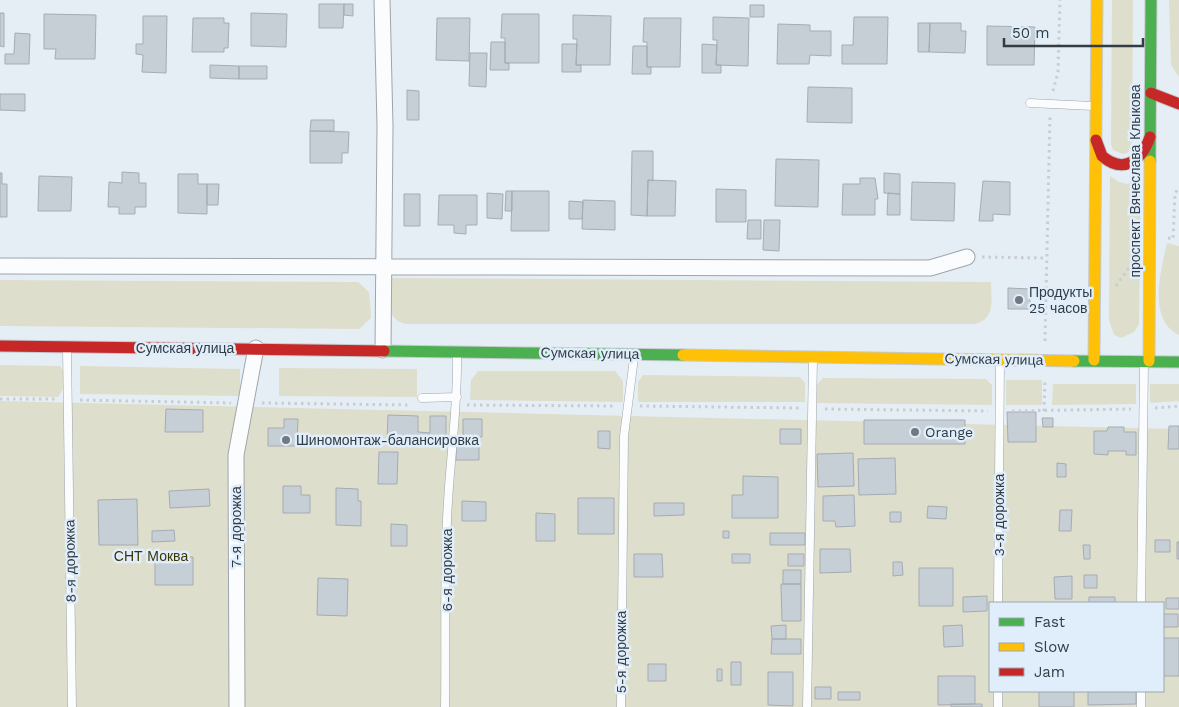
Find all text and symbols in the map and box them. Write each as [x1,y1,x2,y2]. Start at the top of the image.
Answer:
scale bar [1004,15,1143,47]
text: 50 m [1012,24,1049,42]
street label: проспект Вячеслава Клыкова [1127,84,1143,278]
place label: Продукты 25 часов [1029,284,1092,316]
marker: Продукты 25 часов [1013,294,1025,306]
street label: Сумская улица [136,340,235,356]
street label: Сумская улица [541,344,640,362]
street label: Сумская улица [945,350,1044,368]
place label: Orange [925,424,973,440]
marker: Orange [909,426,921,438]
place label: Шиномонтаж-балансировка [296,432,479,448]
marker: Шиномонтаж-балансировка [280,434,292,446]
street label: 3-я дорожка [991,473,1007,556]
street label: 7-я дорожка [228,486,244,568]
street label: 8-я дорожка [61,519,79,603]
street label: 6-я дорожка [439,528,455,611]
park label: СНТ Моква [114,548,188,564]
legend [989,602,1164,692]
street label: 5-я дорожка [613,610,629,693]
text: Fast [1034,613,1066,631]
text: Slow [1034,638,1070,656]
text: Jam [1034,663,1065,681]

